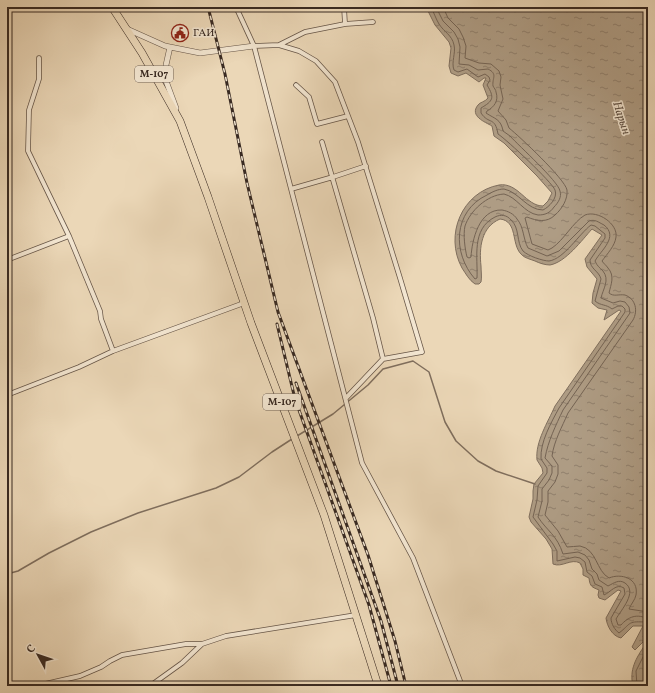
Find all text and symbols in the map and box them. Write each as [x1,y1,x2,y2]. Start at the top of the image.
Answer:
public building icon: ГАИ [170,23,190,43]
place label: ГАИ [193,26,214,41]
road number: М-107 [135,66,173,82]
water label: Нарын [608,99,634,137]
road number: М-107 [263,394,301,410]
north arrow [18,635,58,675]
text: С [23,642,40,657]

